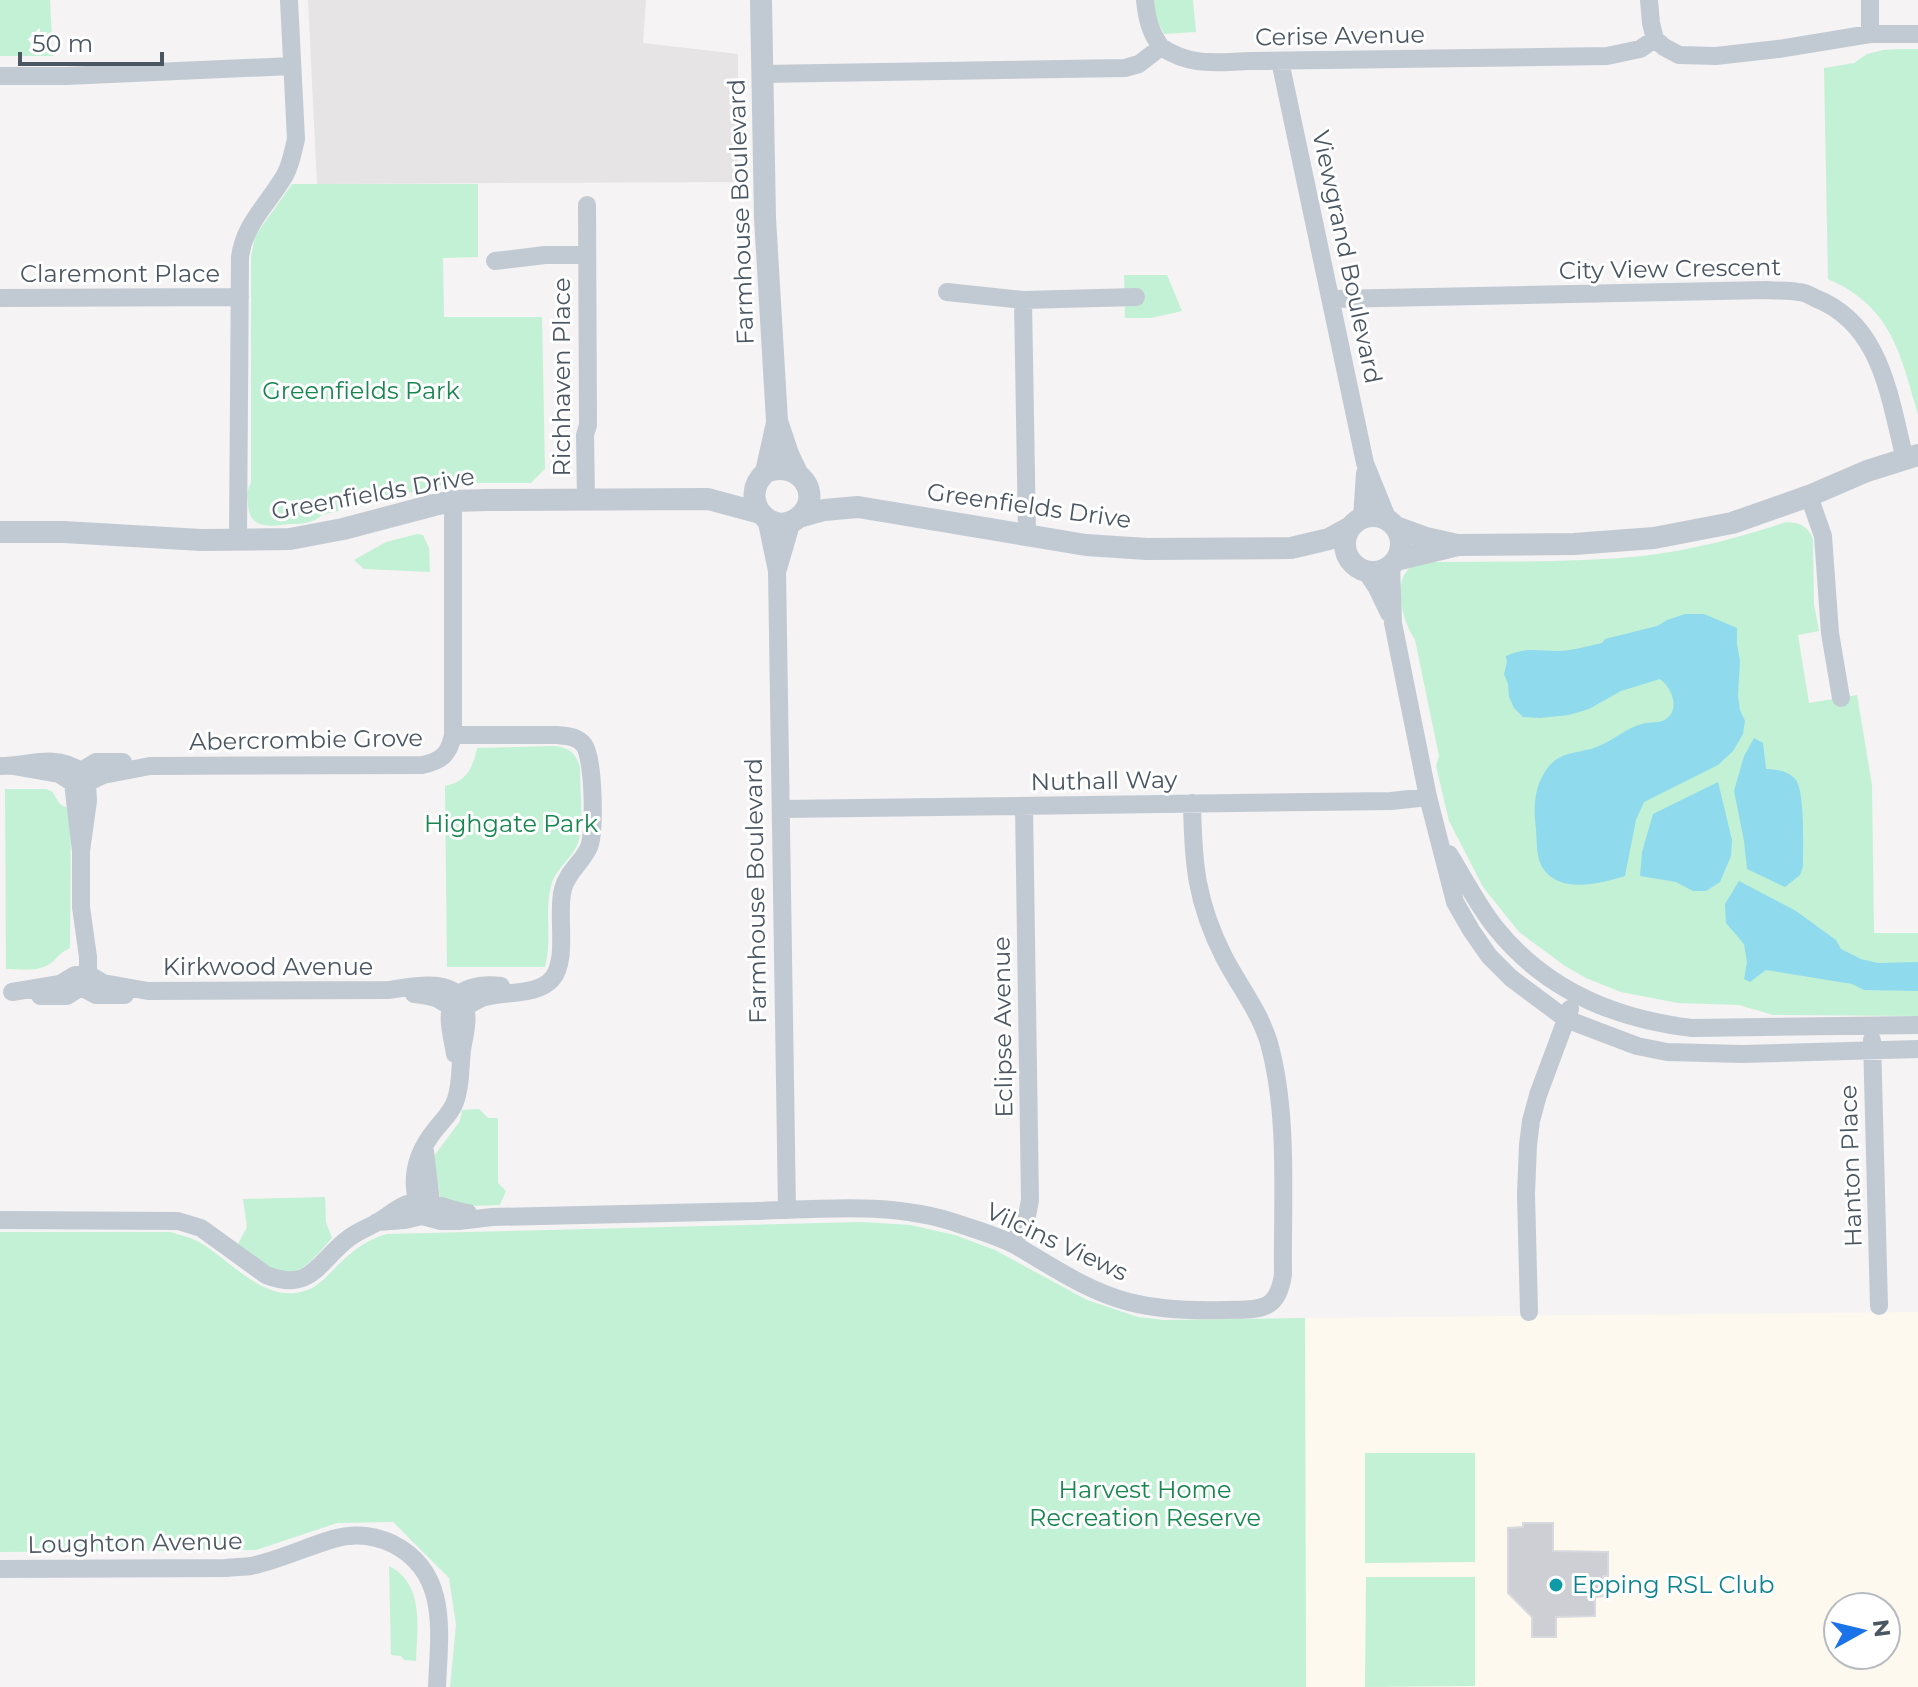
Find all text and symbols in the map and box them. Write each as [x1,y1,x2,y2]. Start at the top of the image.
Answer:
scale bar [20,16,162,66]
street label: Cerise Avenue [1255,20,1425,51]
text: 50 m [32,29,93,58]
street label: Farmhouse Boulevard [721,79,760,345]
street label: Viewgrand Boulevard [1306,128,1389,386]
street label: City View Crescent [1559,252,1782,285]
street label: Claremont Place [20,259,220,288]
street label: Richhaven Place [547,278,576,476]
park label: Greenfields Park [262,376,461,405]
street label: Greenfields Drive [269,461,477,526]
street label: Greenfields Drive [925,477,1133,534]
street label: Abercrombie Grove [189,723,423,756]
street label: Farmhouse Boulevard [739,758,772,1024]
street label: Nuthall Way [1030,765,1178,796]
park label: Highgate Park [424,809,599,838]
street label: Eclipse Avenue [986,936,1019,1118]
street label: Kirkwood Avenue [163,952,373,981]
street label: Hanton Place [1833,1084,1868,1248]
street label: Vilcins Views [982,1196,1133,1287]
park label: Harvest Home Recreation Reserve [1029,1475,1261,1532]
street label: Loughton Avenue [27,1526,243,1559]
place label: Epping RSL Club [1572,1570,1774,1599]
marker: Epping RSL Club [1547,1576,1565,1594]
north arrow [1822,1591,1902,1671]
text: N [1867,1618,1896,1639]

